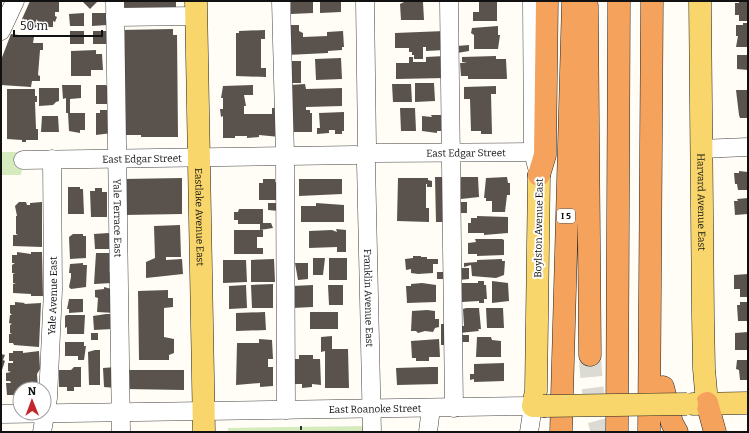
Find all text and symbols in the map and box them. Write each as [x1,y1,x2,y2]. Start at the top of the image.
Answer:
scale bar [14,12,102,38]
text: 50 m [20,19,49,33]
street label: East Edgar Street [426,147,506,160]
street label: East Edgar Street [102,153,182,166]
street label: Harvard Avenue East [694,153,707,251]
street label: Eastlake Avenue East [192,168,206,266]
street label: Boylston Avenue East [532,178,546,278]
street label: Yale Terrace East [110,179,124,258]
road number: I 5 [557,209,575,223]
street label: Franklin Avenue East [361,249,375,348]
street label: Yale Avenue East [46,256,60,335]
north arrow [12,381,52,421]
text: N [27,385,37,398]
street label: East Roanoke Street [329,403,422,416]

